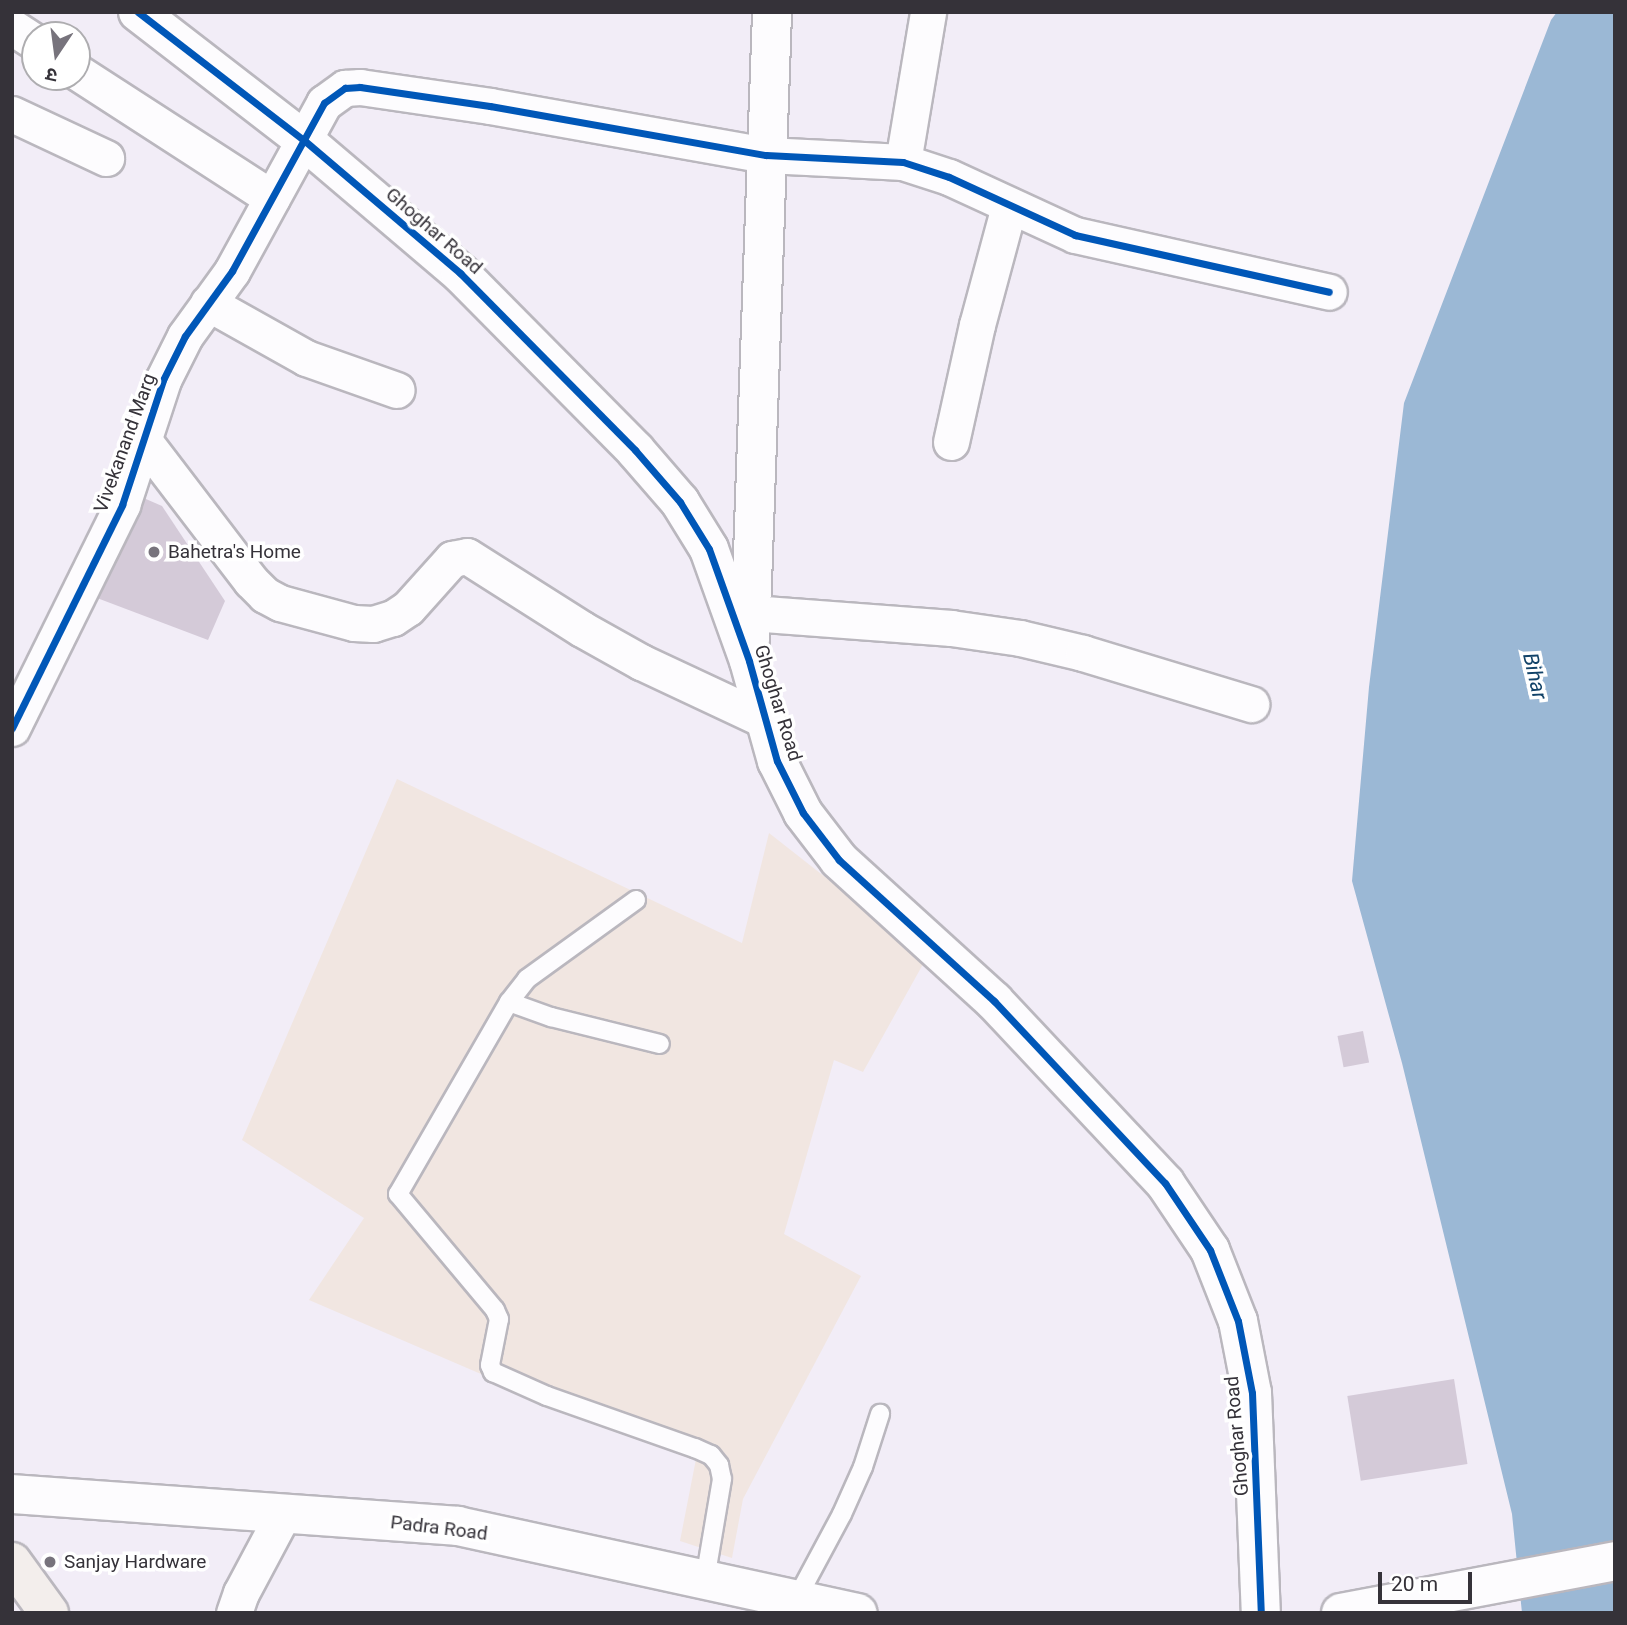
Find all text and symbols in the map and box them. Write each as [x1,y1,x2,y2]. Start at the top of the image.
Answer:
north arrow [21,21,91,91]
text: उ [44,63,60,87]
street label: Ghoghar Road [381,183,487,279]
street label: Vivekanand Marg [89,370,161,516]
place label: Bahetra's Home [168,541,301,563]
marker: Bahetra's Home [146,544,162,560]
street label: Ghoghar Road [749,642,807,764]
water label: Bihar [1517,650,1553,702]
street label: Ghoghar Road [1220,1375,1254,1497]
street label: Padra Road [389,1511,489,1545]
place label: Sanjay Hardware [64,1551,206,1573]
marker: Sanjay Hardware [42,1554,58,1570]
scale bar [1382,1558,1476,1602]
text: 20 m [1391,1572,1438,1596]

